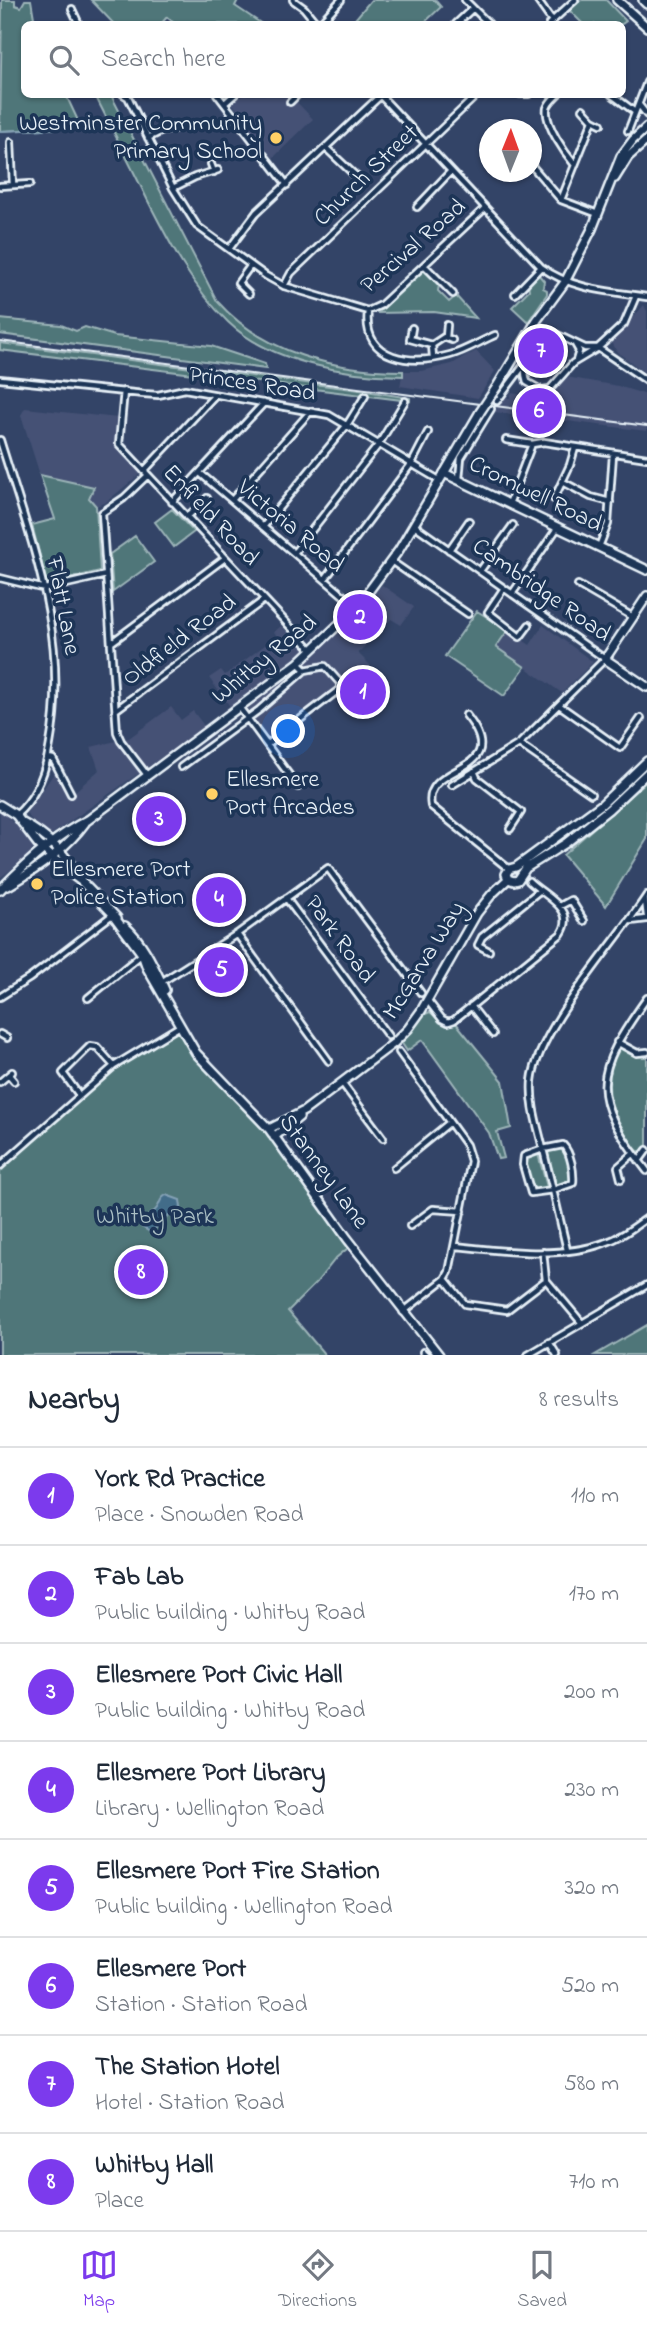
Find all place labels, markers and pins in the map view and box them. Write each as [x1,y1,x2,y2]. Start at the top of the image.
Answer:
place label: Westminster Community Primary School [19,107,262,171]
marker: Westminster Community Primary School [268,130,284,146]
pin: 7 [518,325,564,377]
pin: 6 [516,385,562,437]
pin: 2 [337,591,383,643]
pin: 1 [340,666,386,718]
place label: Ellesmere Port Arcades [226,763,355,826]
marker: Ellesmere Port Arcades [204,786,220,802]
pin: 3 [136,793,182,845]
place label: Ellesmere Port Police Station [51,853,191,916]
pin: 4 [196,874,242,926]
marker: Ellesmere Port Police Station [29,876,45,892]
pin: 5 [198,944,244,996]
pin: 8 [118,1246,164,1298]

